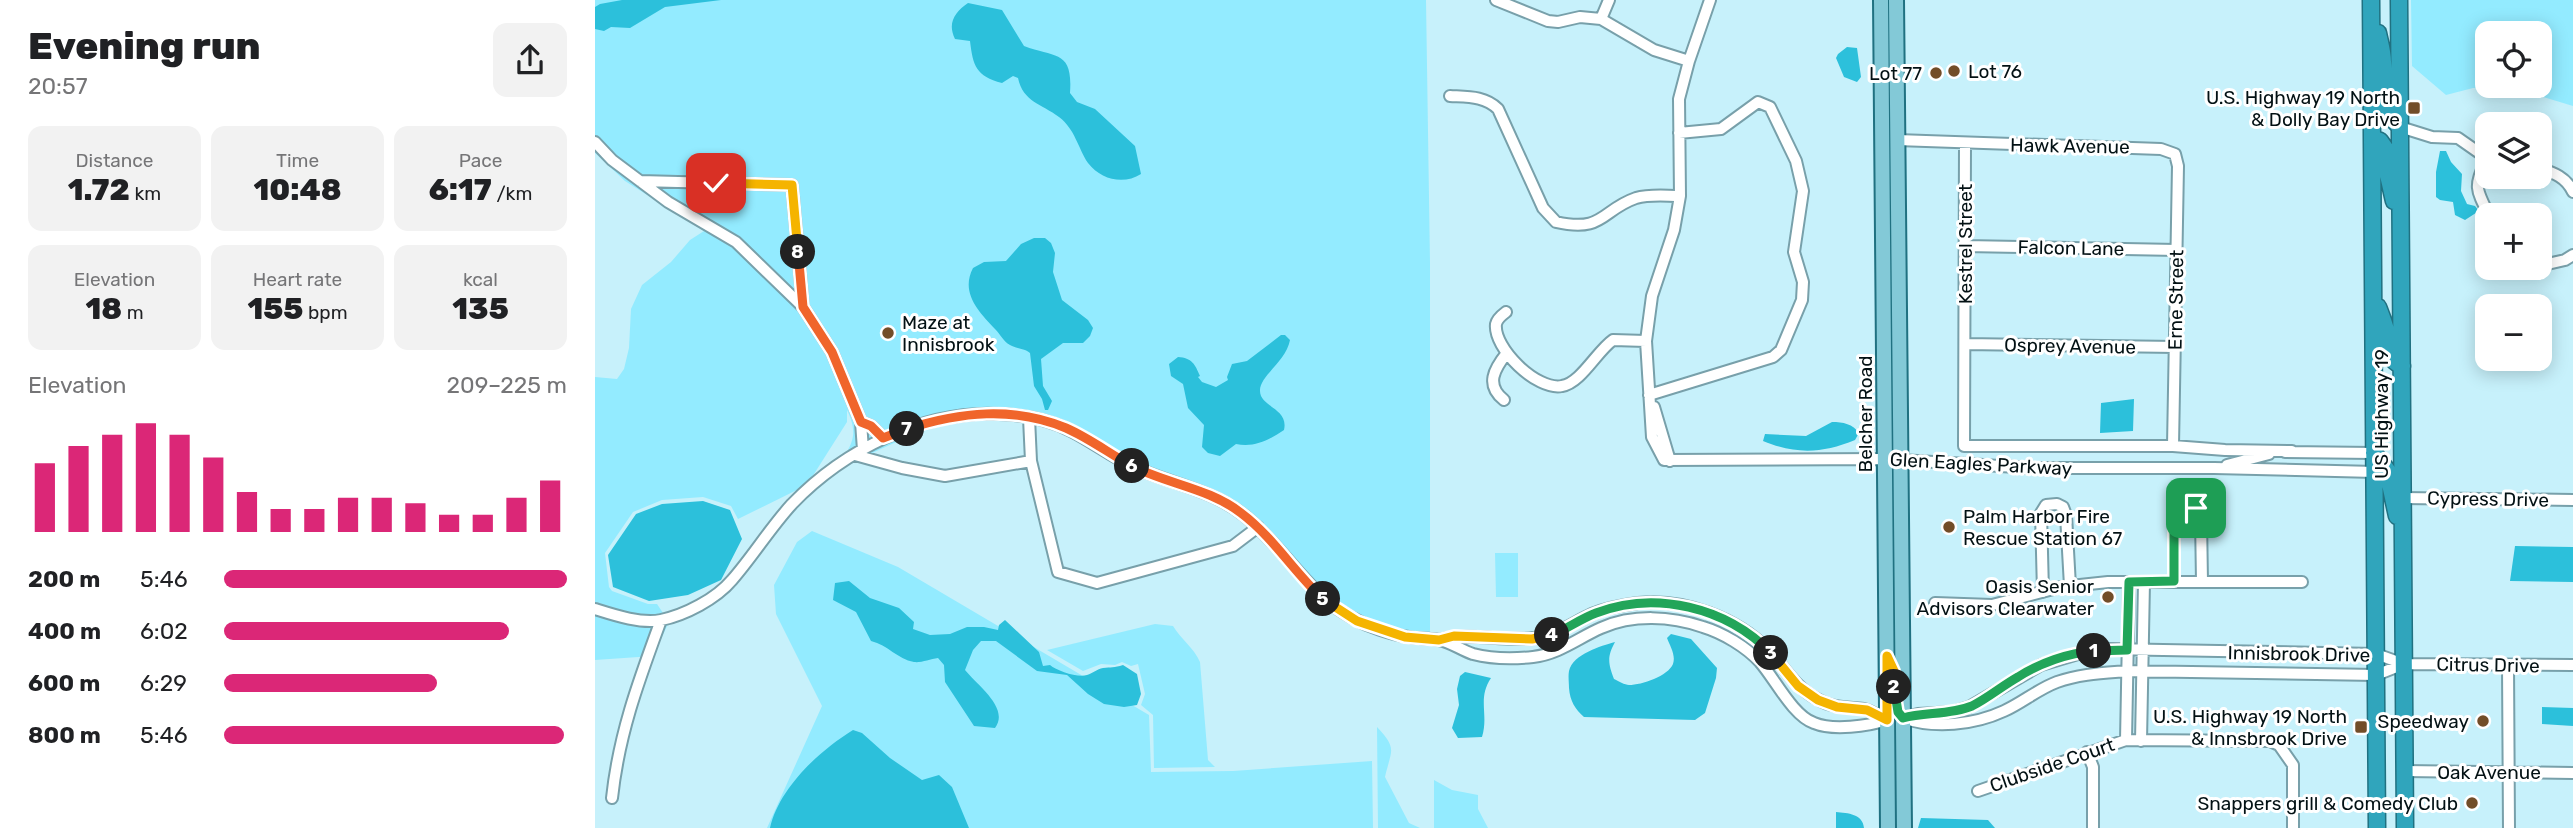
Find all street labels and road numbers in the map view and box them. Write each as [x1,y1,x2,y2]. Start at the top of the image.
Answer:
street label: Hawk Avenue [2010,133,2130,159]
street label: Kestrel Street [1954,183,1977,304]
street label: Falcon Lane [2018,236,2124,260]
street label: Erne Street [2164,249,2188,350]
street label: Osprey Avenue [2004,333,2136,359]
street label: US Highway 19 [2370,349,2393,479]
street label: Belcher Road [1854,355,1877,473]
street label: Glen Eagles Parkway [1889,448,2073,480]
street label: Cypress Drive [2427,486,2549,512]
street label: Innisbrook Drive [2227,641,2371,667]
street label: Citrus Drive [2436,653,2540,677]
street label: Clubside Court [1987,733,2118,797]
street label: Oak Avenue [2437,761,2541,784]

